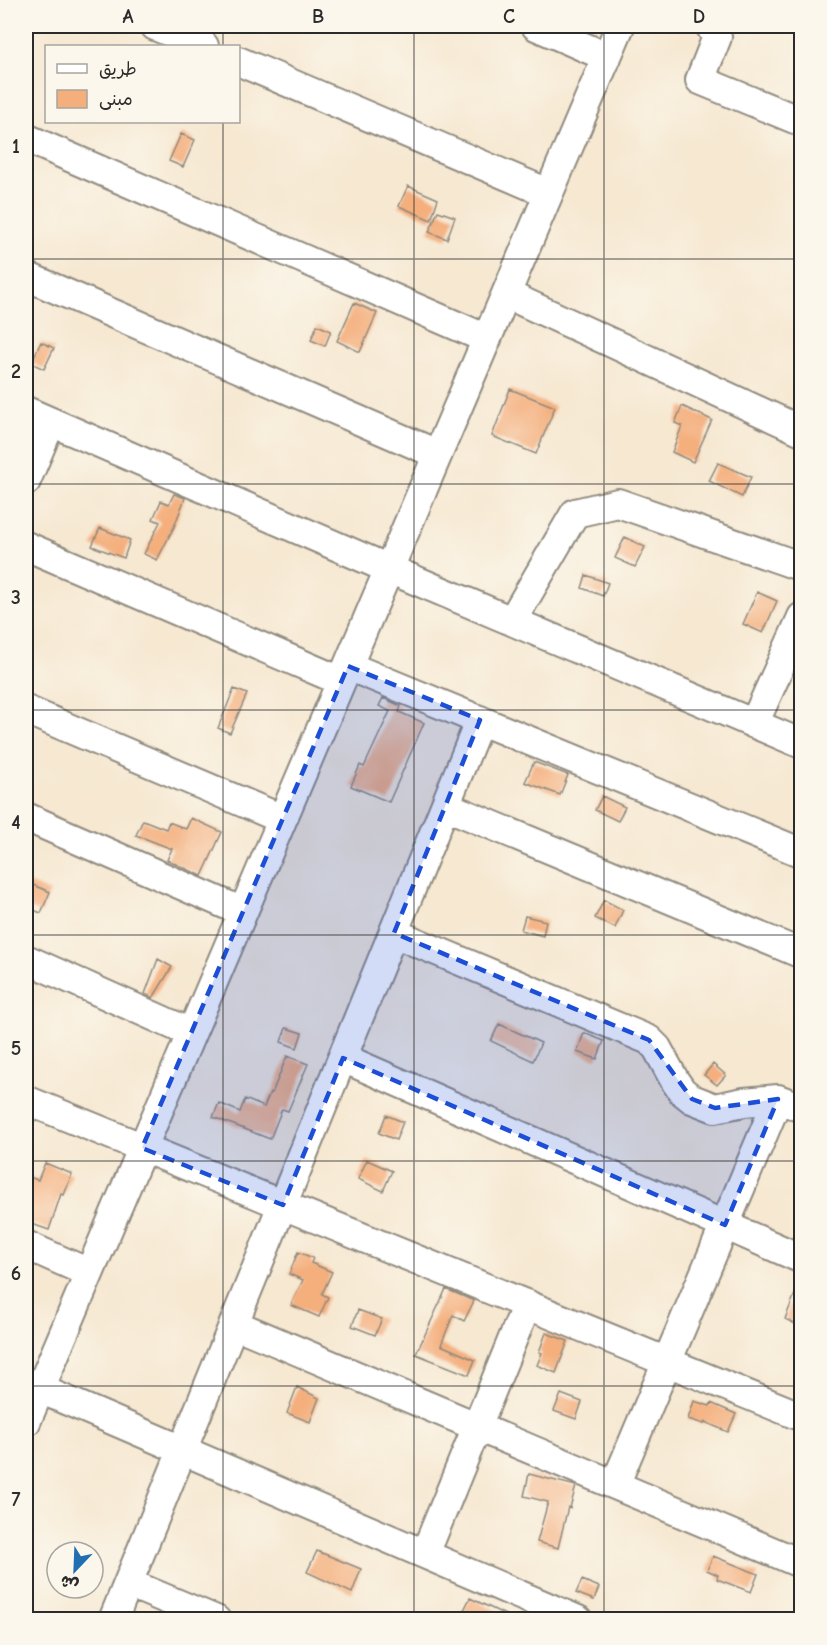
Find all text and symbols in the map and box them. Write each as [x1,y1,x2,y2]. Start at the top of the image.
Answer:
text: A [122,5,134,28]
text: B [312,5,324,28]
text: C [503,5,515,28]
text: D [693,5,705,28]
legend [45,45,240,123]
text: طريق [99,59,137,80]
text: مبنى [99,89,133,110]
text: 1 [12,135,20,158]
text: 2 [11,360,21,383]
text: 3 [11,586,21,609]
text: 4 [11,811,21,834]
text: 5 [11,1037,21,1060]
text: 6 [11,1262,21,1285]
text: 7 [12,1488,21,1511]
north arrow [45,1540,105,1600]
text: ش [58,1571,81,1595]

